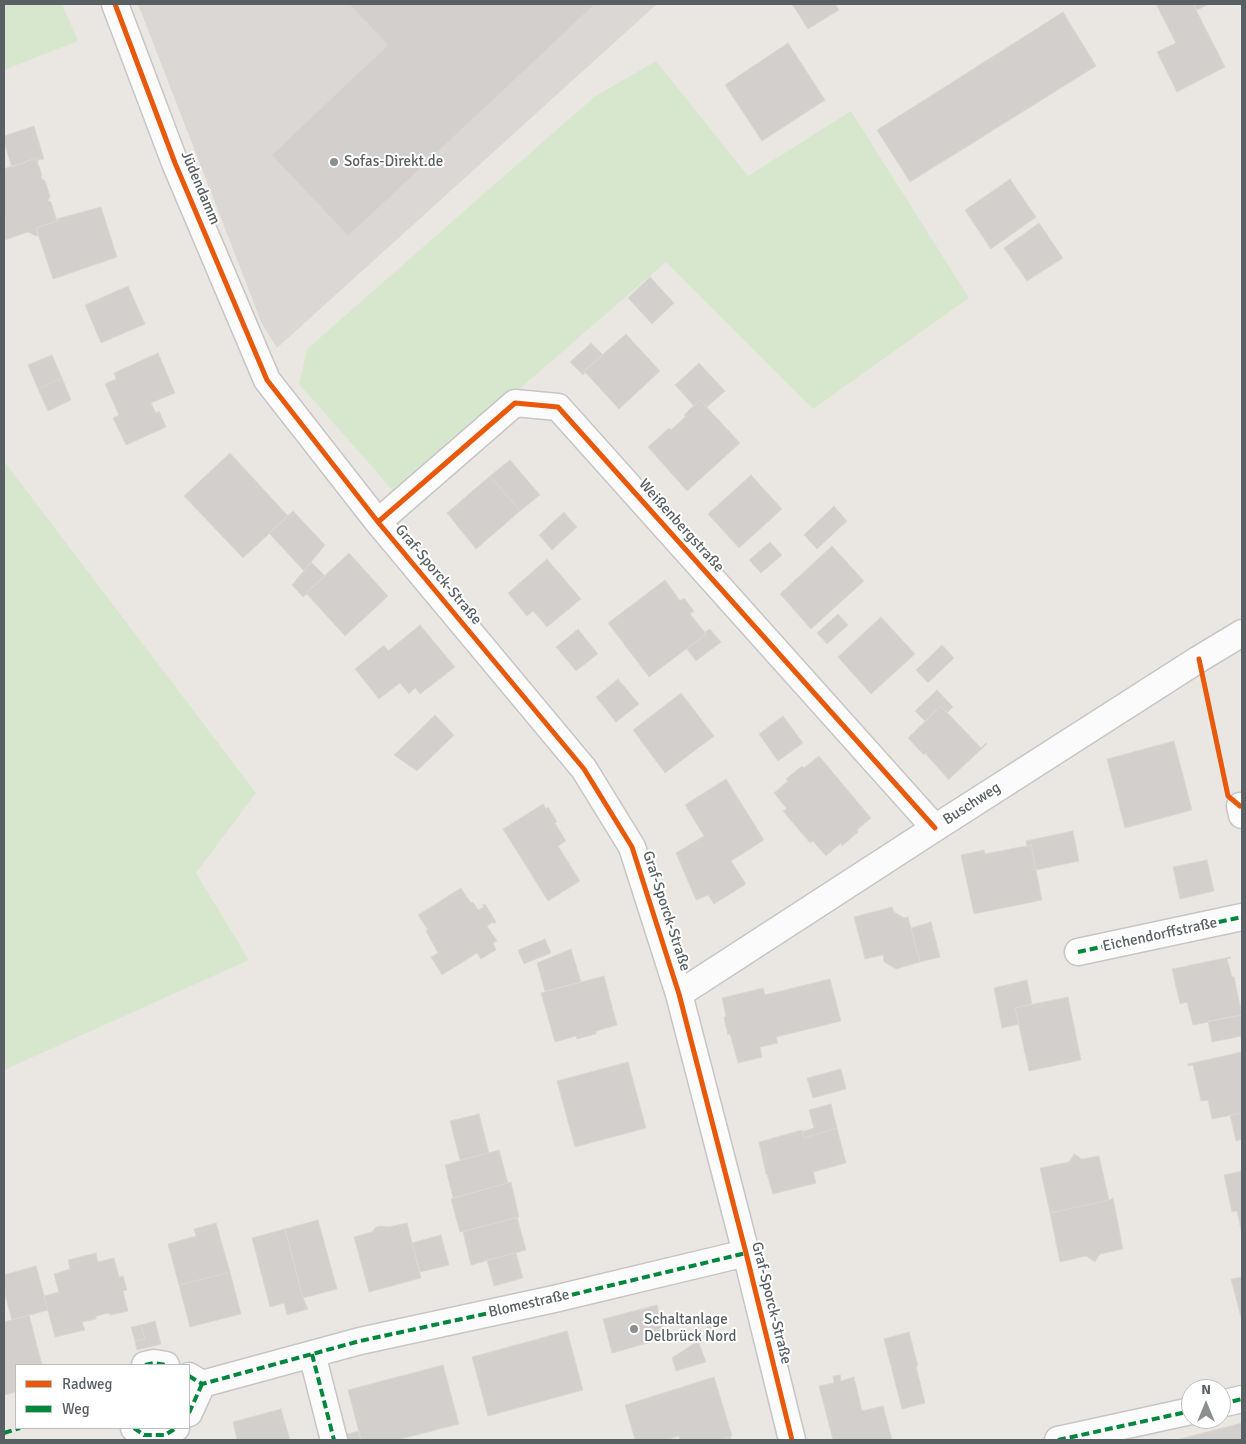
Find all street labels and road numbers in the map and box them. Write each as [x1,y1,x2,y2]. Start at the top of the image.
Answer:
street label: Jüdendamm [176,149,224,227]
street label: Weißenbergstraße [634,476,728,576]
street label: Graf-Sporck-Straße [391,521,485,629]
street label: Buschweg [940,779,1004,829]
street label: Graf-Sporck-Straße [638,849,694,973]
street label: Eichendorffstraße [1101,914,1219,956]
street label: Graf-Sporck-Straße [747,1240,795,1366]
street label: Blomestraße [487,1286,571,1322]

